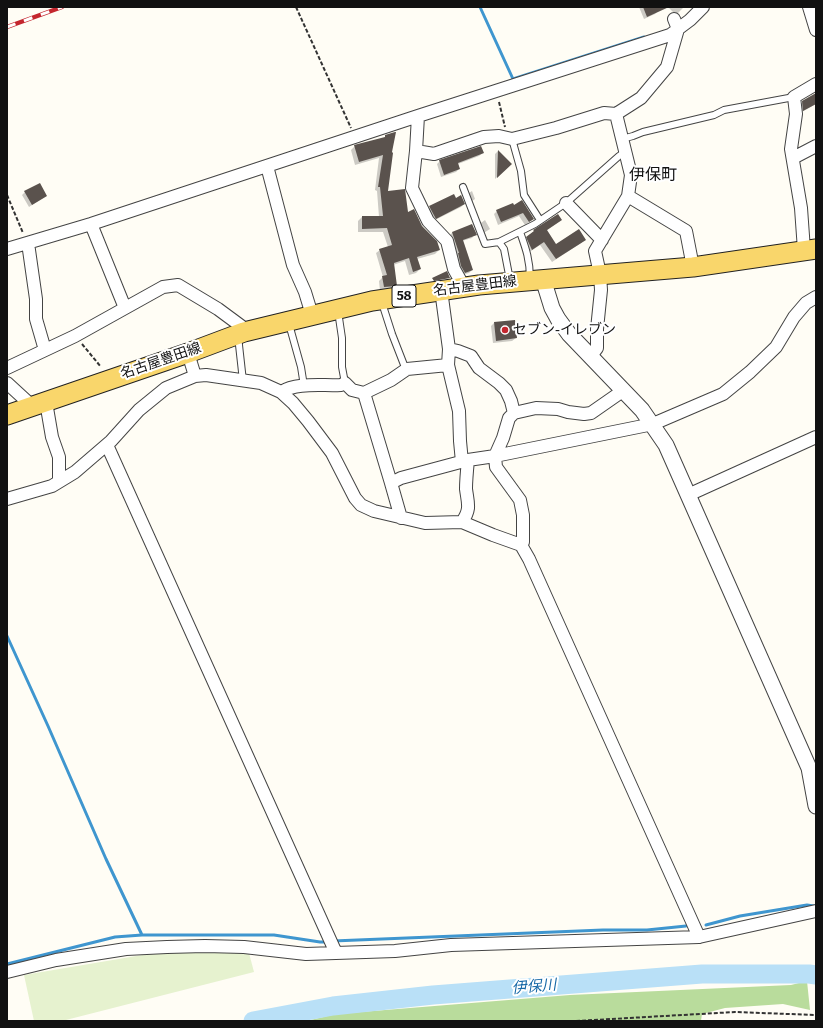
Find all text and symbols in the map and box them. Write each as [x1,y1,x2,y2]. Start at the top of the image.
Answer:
district label: 伊保町 [629,165,677,185]
street label: 名古屋豊田線 [432,273,518,299]
road number: 58 [392,285,416,307]
place label: セブン-イレブン [513,322,616,338]
marker: セブン-イレブン [500,325,510,335]
street label: 名古屋豊田線 [119,339,203,383]
water label: 伊保川 [511,976,557,998]

